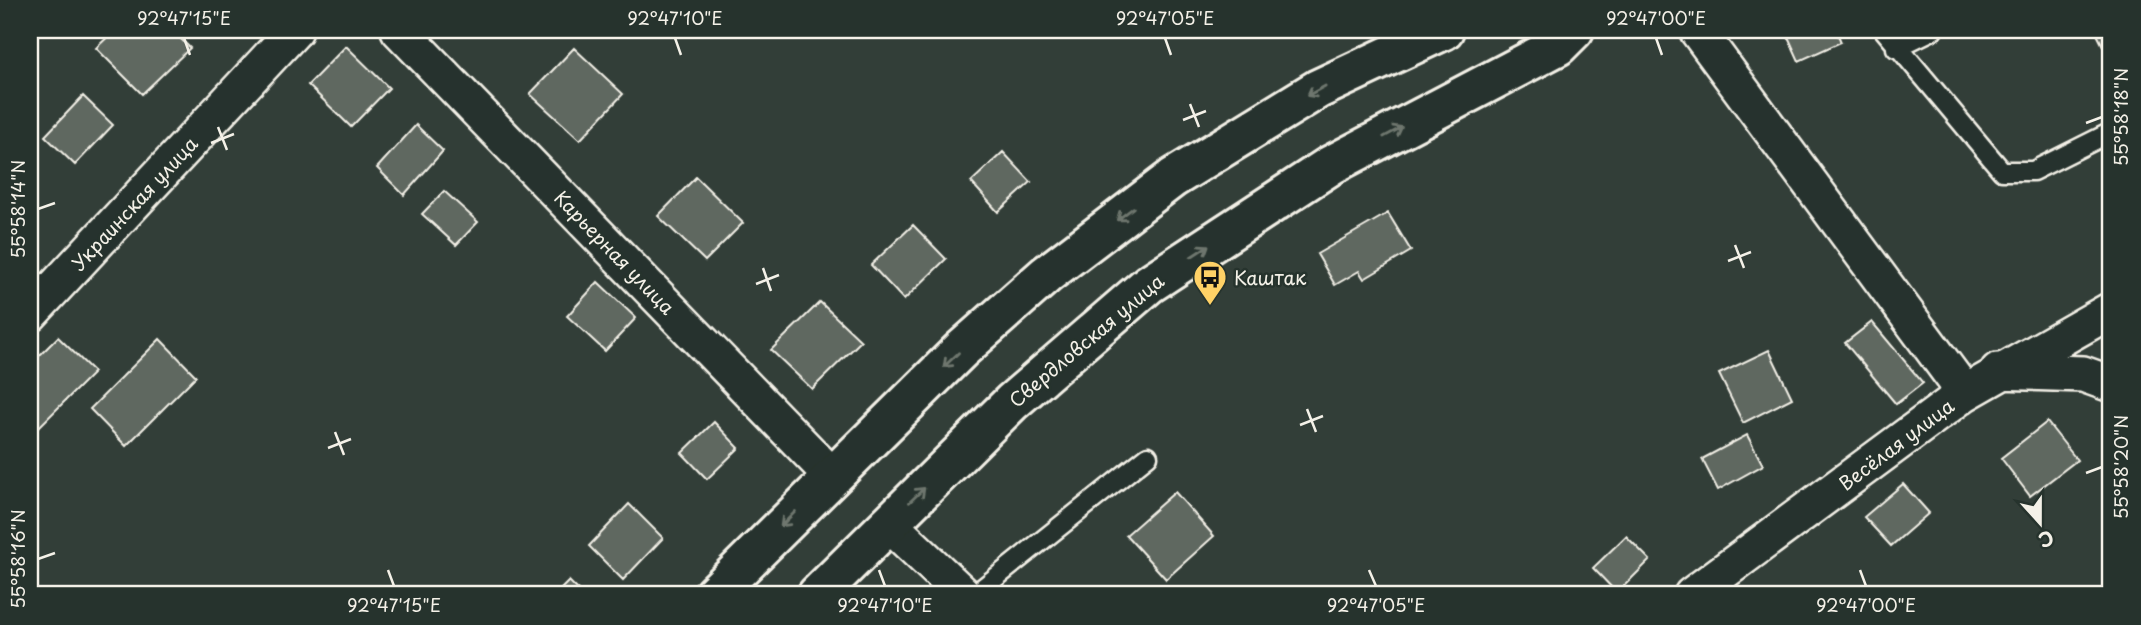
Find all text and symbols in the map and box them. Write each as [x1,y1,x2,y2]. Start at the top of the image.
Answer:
text: 92°47'15"E [137,4,231,31]
text: 92°47'10"E [627,4,723,31]
text: 92°47'05"E [1116,4,1214,31]
text: 92°47'00"E [1606,4,1706,31]
text: 55°58'18"N [2107,68,2134,166]
one-way arrow [1306,85,1327,98]
one-way arrow [1383,125,1403,139]
street label: Украинская улица [64,130,204,276]
text: 55°58'14"N [4,160,31,258]
street label: Карьерная улица [548,184,682,320]
one-way arrow [1116,207,1135,222]
one-way arrow [1190,244,1209,258]
bus stop icon: Каштак [1191,258,1229,307]
place label: Каштак [1234,263,1307,291]
street label: Свердловская улица [1002,267,1170,413]
one-way arrow [942,351,959,368]
street label: Весёлая улица [1833,391,1959,497]
text: 55°58'20"N [2107,415,2134,519]
one-way arrow [908,486,925,503]
north arrow [2004,489,2074,558]
text: 55°58'16"N [4,509,31,609]
one-way arrow [779,510,796,527]
text: С [2035,524,2058,555]
text: 92°47'15"E [347,591,441,618]
text: 92°47'10"E [837,591,933,618]
text: 92°47'05"E [1327,591,1425,618]
text: 92°47'00"E [1816,591,1916,618]

